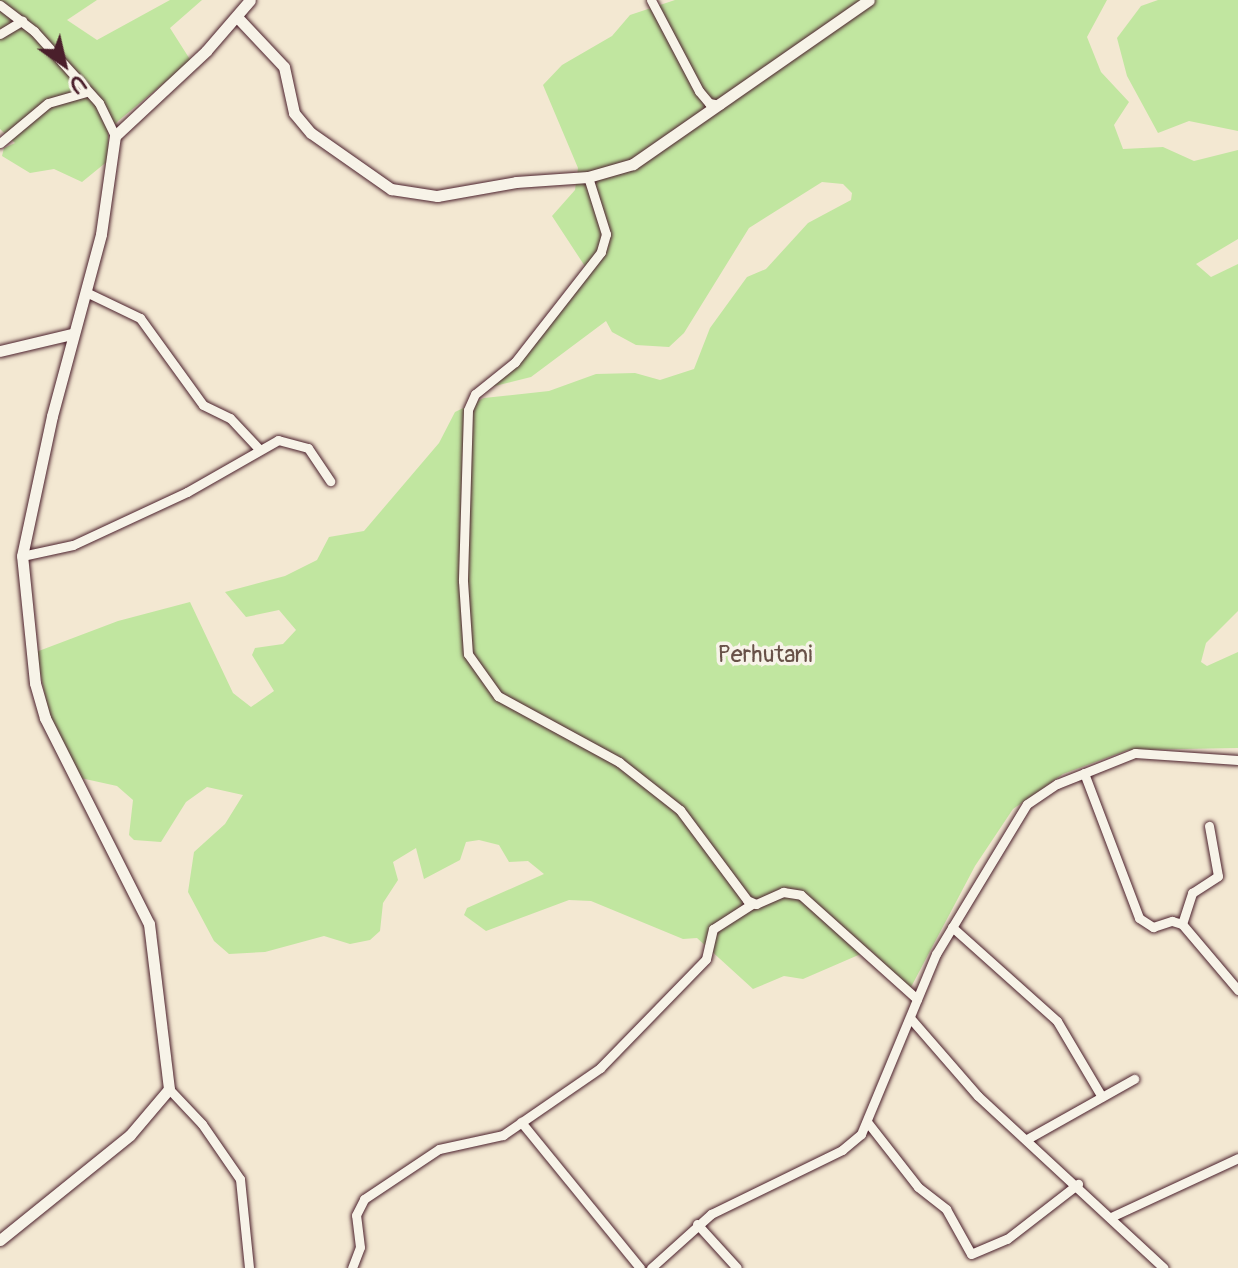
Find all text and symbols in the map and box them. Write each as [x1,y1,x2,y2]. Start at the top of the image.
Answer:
north arrow [24,24,104,104]
text: U [64,68,91,100]
park label: Perhutani [718,641,812,669]

